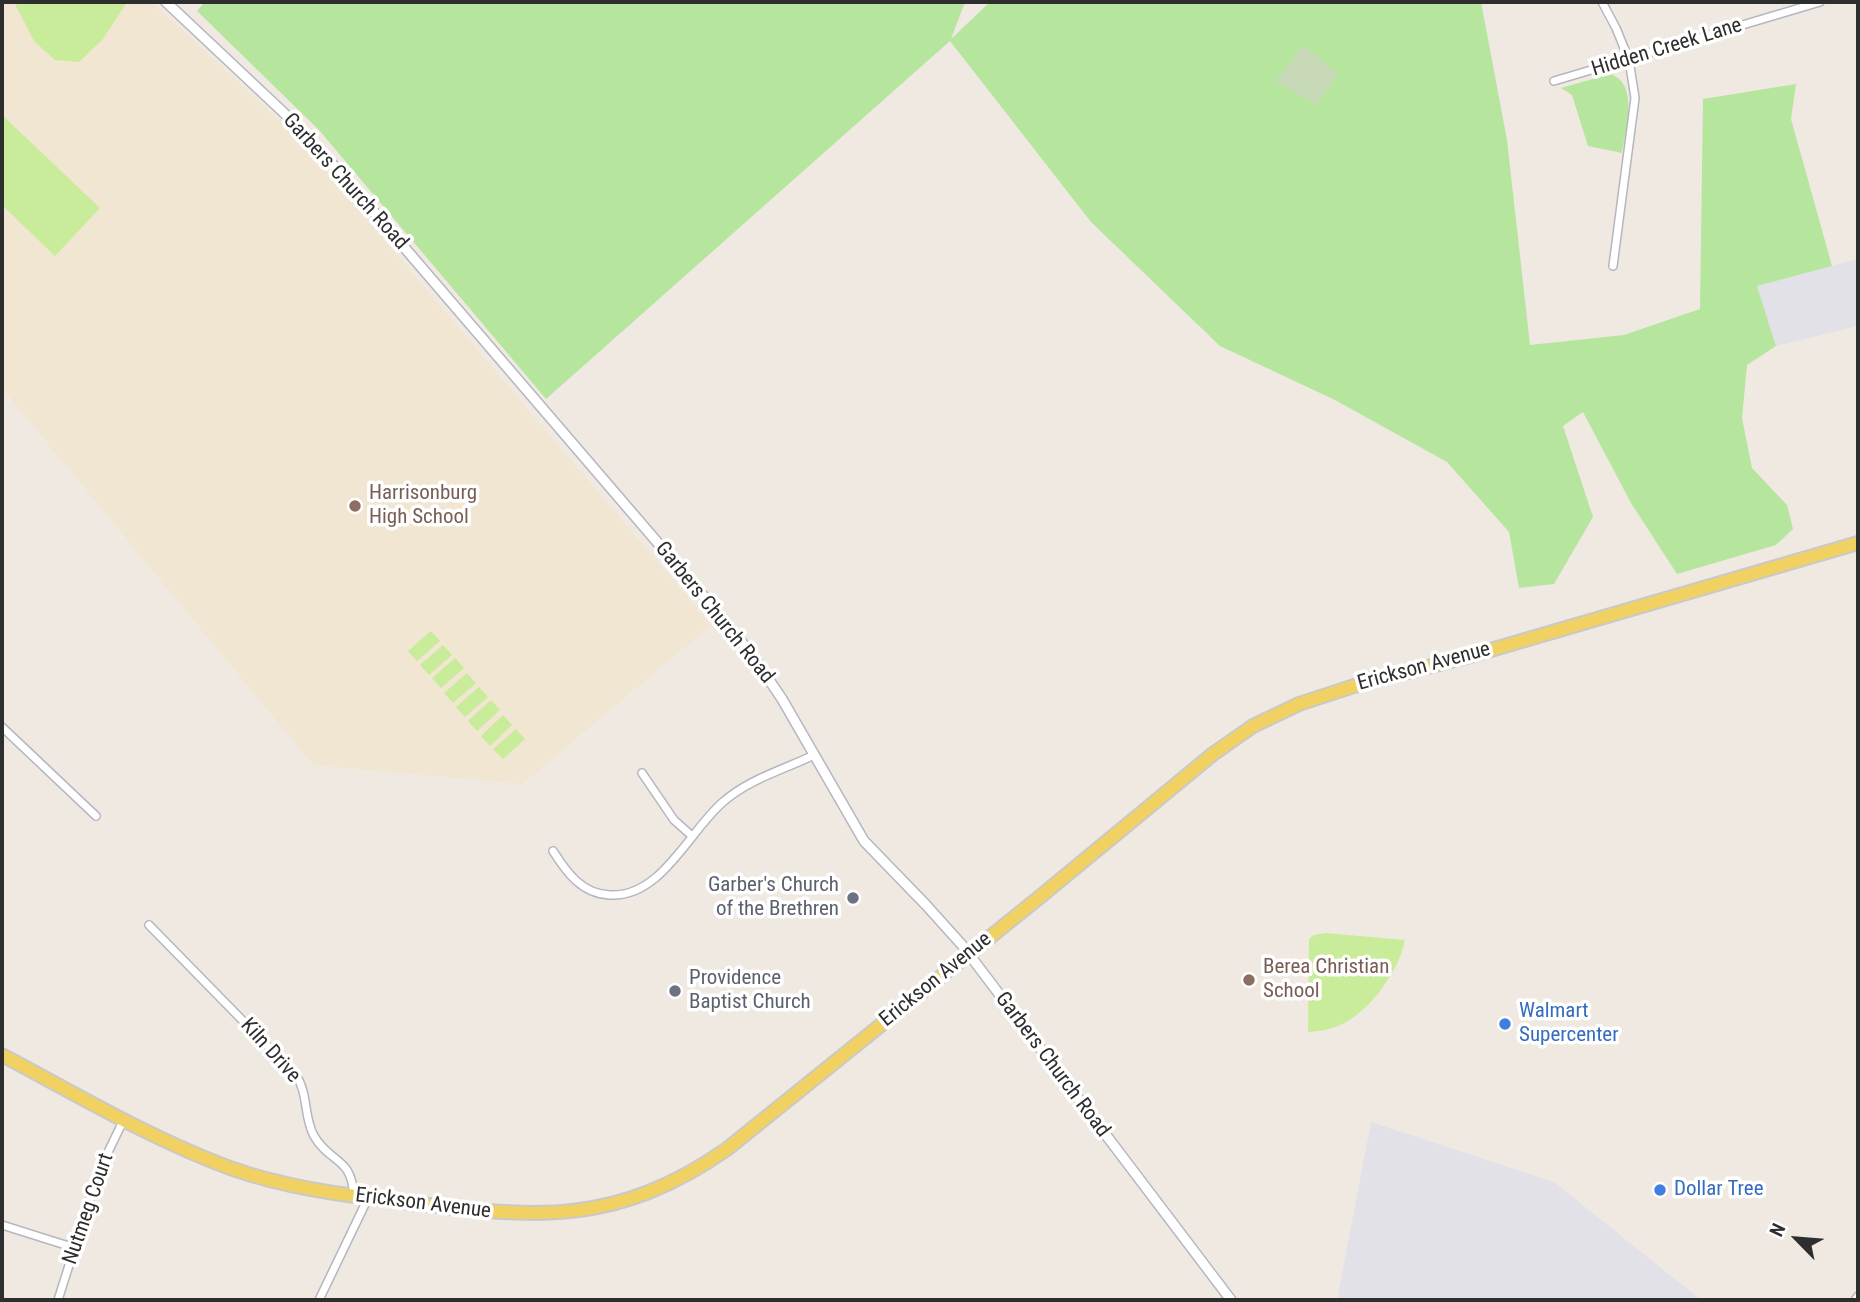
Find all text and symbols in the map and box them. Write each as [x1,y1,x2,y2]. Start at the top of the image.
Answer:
street label: Hidden Creek Lane [1589,13,1745,83]
street label: Garbers Church Road [277,109,413,255]
place label: Harrisonburg High School [369,481,477,531]
marker: Harrisonburg High School [347,498,363,514]
street label: Garbers Church Road [649,537,779,689]
street label: Erickson Avenue [1355,637,1493,697]
place label: Garber's Church of the Brethren [708,873,839,923]
marker: Garber's Church of the Brethren [845,890,861,906]
street label: Erickson Avenue [875,927,997,1033]
place label: Berea Christian School [1263,955,1389,1005]
place label: Providence Baptist Church [689,966,811,1016]
marker: Berea Christian School [1241,972,1257,988]
marker: Providence Baptist Church [667,983,683,999]
street label: Garbers Church Road [989,988,1115,1142]
place label: Walmart Supercenter [1519,999,1619,1049]
street label: Kiln Drive [235,1014,305,1088]
marker: Walmart Supercenter [1497,1016,1513,1032]
street label: Nutmeg Court [58,1150,120,1268]
place label: Dollar Tree [1674,1177,1763,1203]
marker: Dollar Tree [1652,1182,1668,1198]
street label: Erickson Avenue [354,1183,492,1225]
north arrow [1762,1204,1832,1274]
text: N [1765,1220,1790,1240]

